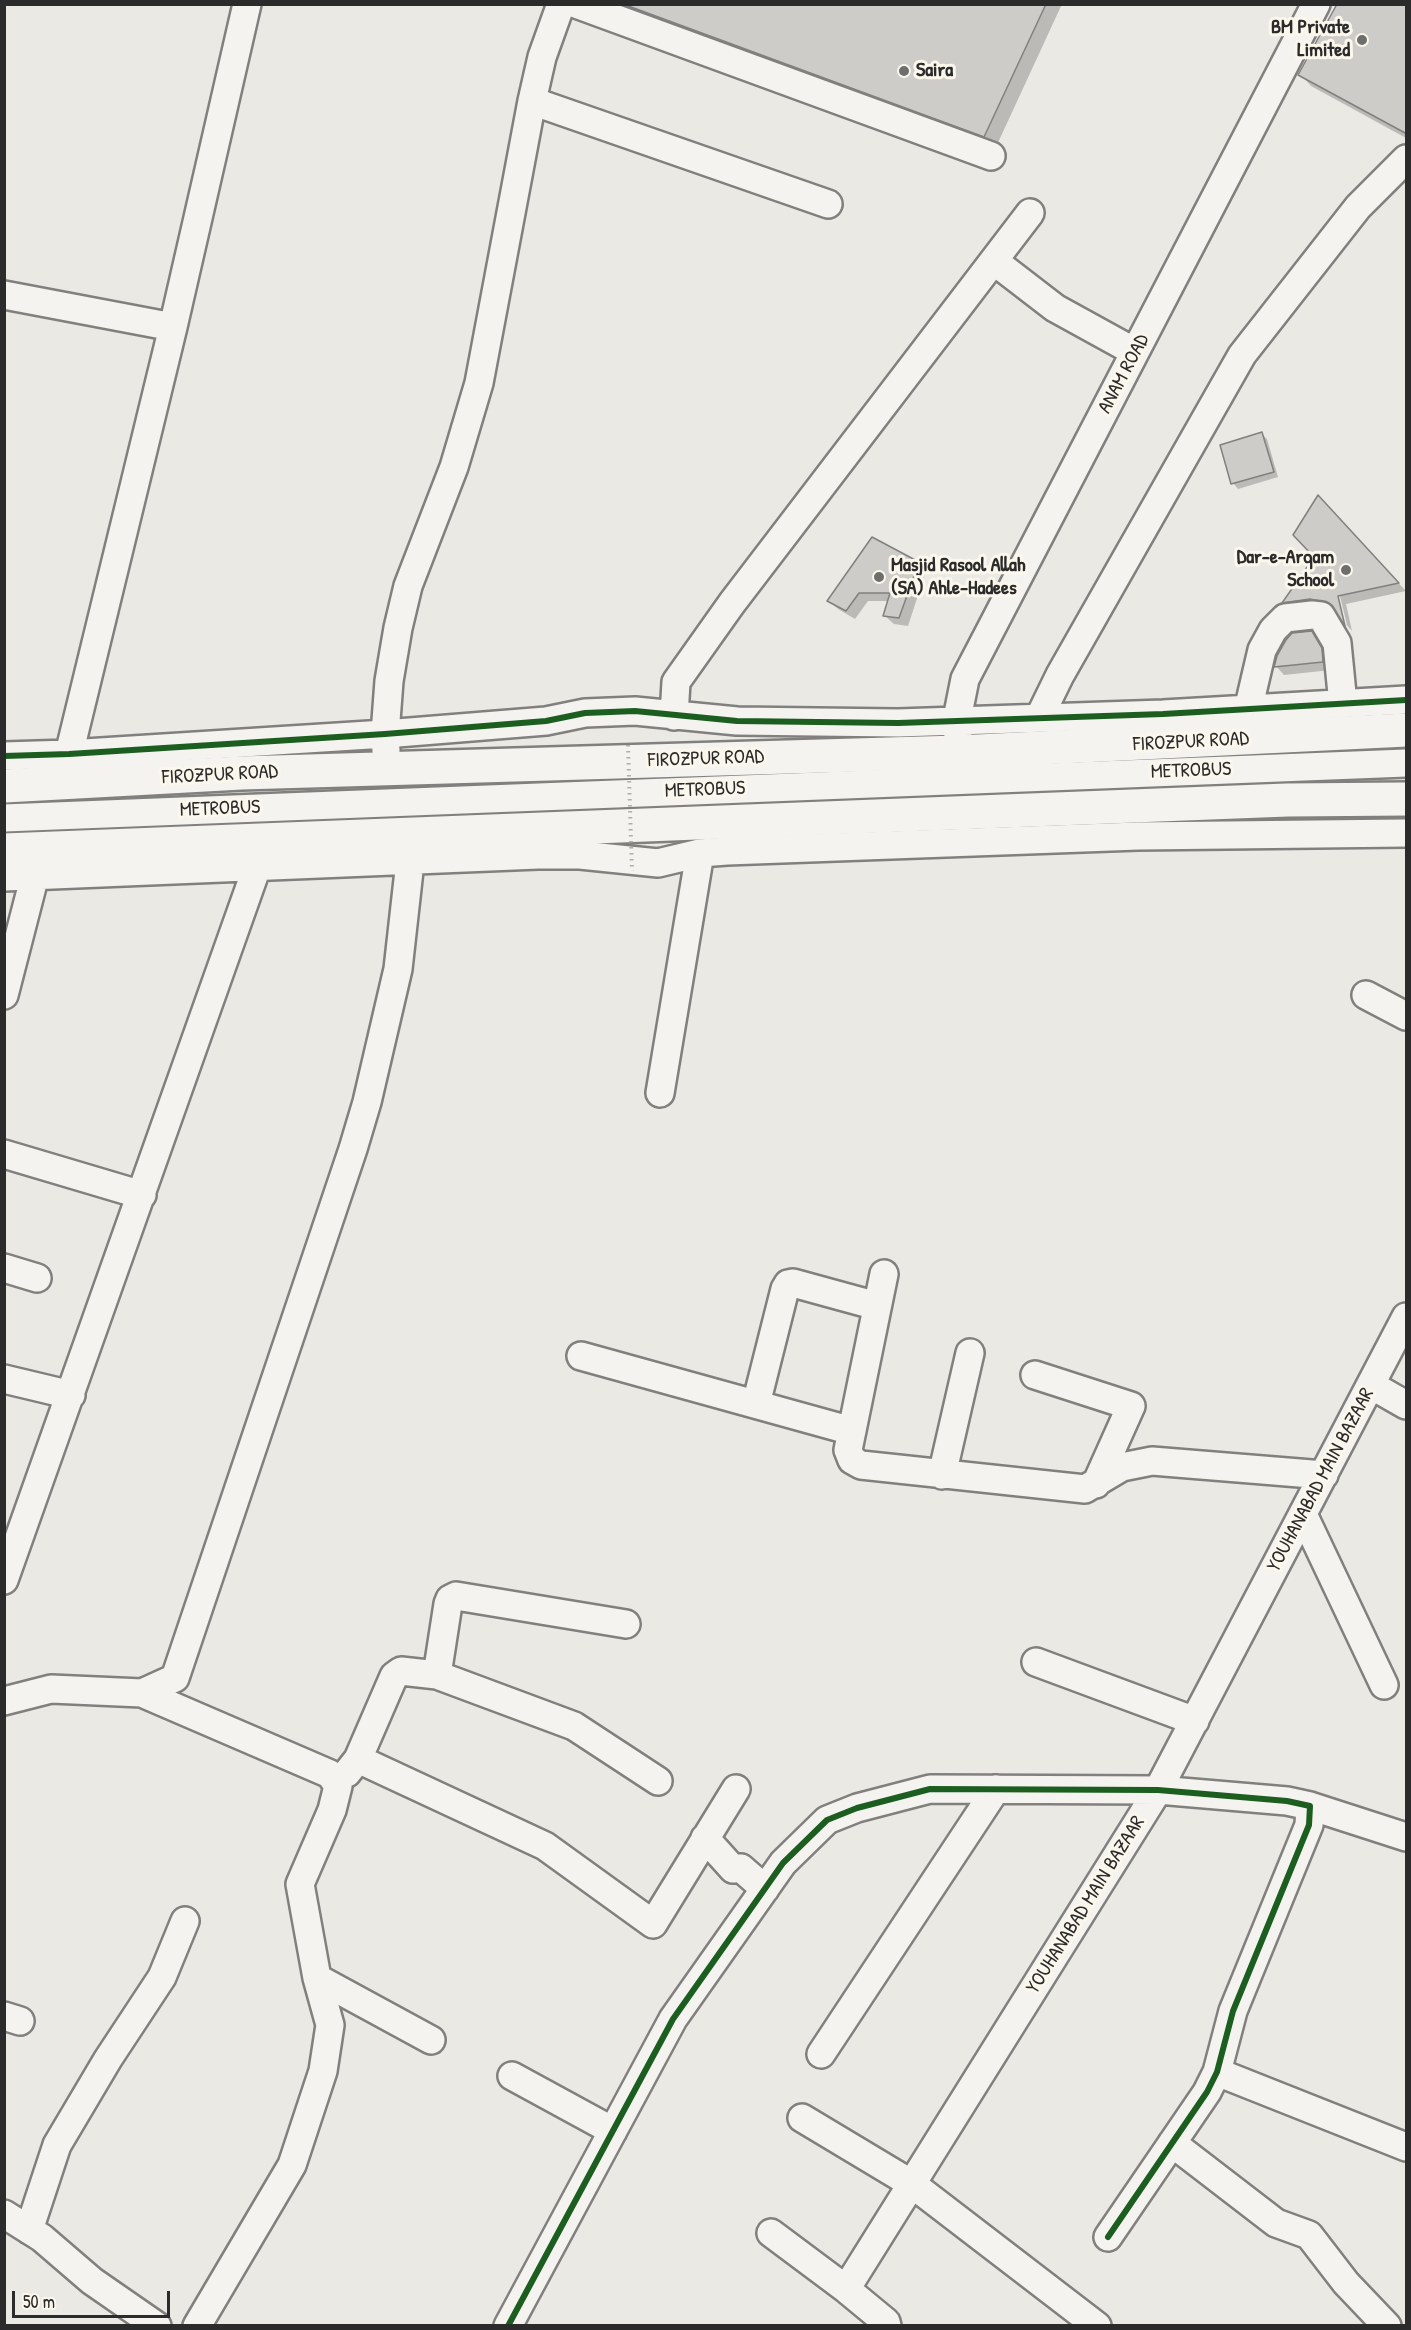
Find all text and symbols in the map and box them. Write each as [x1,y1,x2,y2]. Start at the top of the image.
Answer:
place label: BM Private Limited [1271,16,1350,63]
marker: BM Private Limited [1355,33,1369,47]
place label: Saira [916,59,953,83]
marker: Saira [897,64,911,78]
street label: ANAM ROAD [1093,330,1155,418]
place label: Dar-e-Arqam School [1237,546,1334,593]
place label: Masjid Rasool Allah (SA) Ahle-Hadees [891,554,1025,601]
marker: Dar-e-Arqam School [1339,563,1353,577]
marker: Masjid Rasool Allah (SA) Ahle-Hadees [872,570,886,584]
street label: FIROZPUR ROAD [1132,727,1250,757]
street label: FIROZPUR ROAD [647,745,765,773]
street label: METROBUS [1150,758,1232,784]
street label: FIROZPUR ROAD [161,760,279,790]
street label: METROBUS [664,777,746,803]
street label: METROBUS [179,796,261,822]
street label: YOUHANABAD MAIN BAZAAR [1262,1384,1380,1576]
street label: YOUHANABAD MAIN BAZAAR [1022,1812,1150,1998]
scale bar [15,2279,172,2317]
text: 50 m [23,2289,55,2314]

